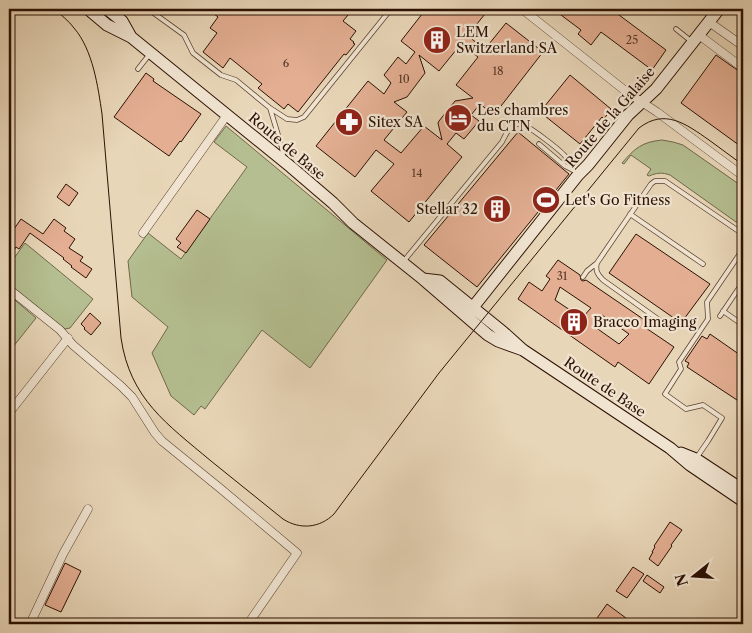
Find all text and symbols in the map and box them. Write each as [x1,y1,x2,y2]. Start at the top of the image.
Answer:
place label: LEM Switzerland SA [456,23,558,57]
building icon: LEM Switzerland SA [422,25,452,55]
house number: 25 [626,33,638,47]
house number: 6 [283,56,290,70]
street label: Route de la Galaise [561,63,659,171]
house number: 18 [492,64,504,78]
house number: 10 [398,72,410,86]
place label: Les chambres du CTN [477,101,568,135]
hotel icon: Les chambres du CTN [443,103,473,133]
pharmacy icon: Sitex SA [334,107,364,137]
street label: Route de Base [245,109,329,184]
place label: Sitex SA [368,113,424,131]
house number: 14 [412,166,422,180]
sports icon: Let's Go Fitness [531,185,561,215]
place label: Let's Go Fitness [565,191,670,209]
building icon: Stellar 32 [482,194,512,224]
place label: Stellar 32 [416,200,478,218]
house number: 31 [557,269,568,283]
building icon: Bracco Imaging [559,307,589,337]
place label: Bracco Imaging [593,313,697,331]
street label: Route de Base [561,353,650,421]
north arrow [670,550,720,600]
text: N [671,571,692,588]

